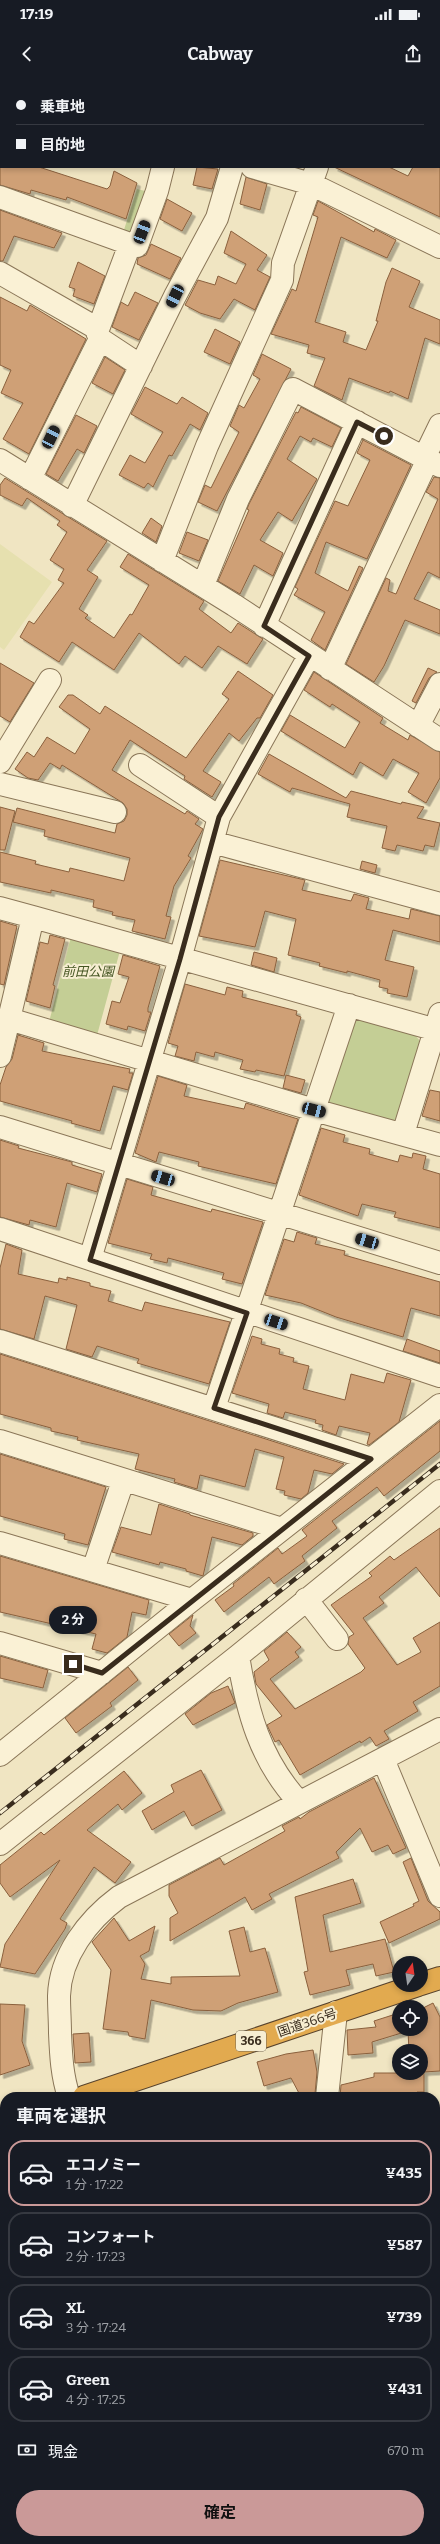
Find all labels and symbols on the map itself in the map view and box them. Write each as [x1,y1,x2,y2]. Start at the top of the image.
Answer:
car [132,219,152,245]
car [164,283,186,309]
car [40,424,62,450]
route start [375,427,393,445]
park label: 前田公園 [62,964,116,979]
car [301,1101,327,1119]
car [150,1169,176,1187]
car [354,1232,380,1250]
car [263,1313,289,1331]
callout: 2 分 [49,1606,97,1634]
route end [64,1655,82,1673]
north arrow [392,1956,428,1992]
street label: 国道366号 [276,2005,339,2040]
road number: 366 [236,2031,266,2051]

